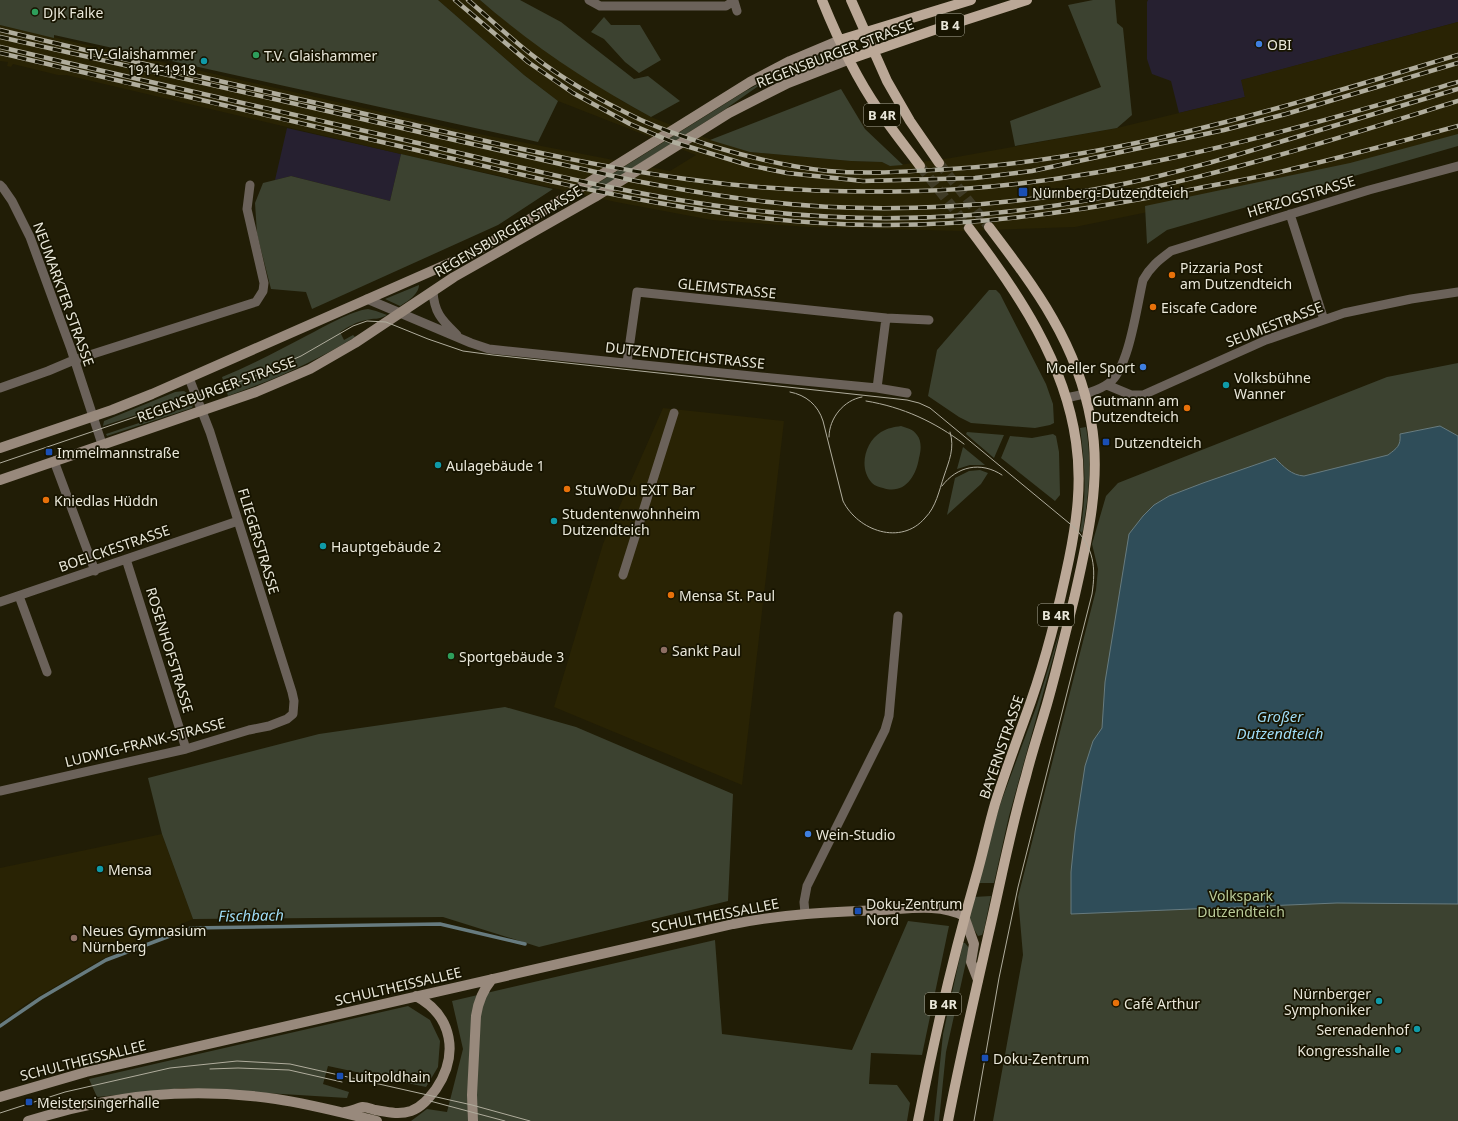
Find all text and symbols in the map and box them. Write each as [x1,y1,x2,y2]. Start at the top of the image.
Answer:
place label: DJK Falke [43,3,104,22]
marker: DJK Falke [30,7,40,17]
street label: REGENSBURGER STRASSE [753,14,917,92]
road number: B 4 [936,14,964,36]
place label: OBI [1267,35,1292,54]
marker: OBI [1254,39,1264,49]
place label: TV-Glaishammer 1914-1918 [87,44,196,79]
place label: T.V. Glaishammer [264,46,378,65]
marker: T.V. Glaishammer [251,50,261,60]
marker: TV-Glaishammer 1914-1918 [199,56,209,66]
road number: B 4R [864,104,900,126]
street label: HERZOGSTRASSE [1245,171,1357,221]
street label: REGENSBURGER STRASSE [431,181,585,281]
place label: Nürnberg-Dutzendteich [1032,183,1189,202]
marker: Nürnberg-Dutzendteich [1017,186,1029,198]
street label: NEUMARKTER STRASSE [29,219,99,369]
place label: Pizzaria Post am Dutzendteich [1180,258,1292,293]
marker: Pizzaria Post am Dutzendteich [1167,270,1177,280]
street label: GLEIMSTRASSE [677,273,777,303]
street label: SEUMESTRASSE [1223,297,1325,351]
place label: Eiscafe Cadore [1161,298,1257,317]
marker: Eiscafe Cadore [1148,302,1158,312]
street label: DUTZENDTEICHSTRASSE [604,337,766,373]
street label: REGENSBURGER STRASSE [134,351,298,427]
place label: Moeller Sport [1046,358,1135,377]
marker: Moeller Sport [1138,362,1148,372]
place label: Volksbühne Wanner [1234,368,1311,403]
marker: Volksbühne Wanner [1221,380,1231,390]
place label: Gutmann am Dutzendteich [1091,391,1179,426]
marker: Gutmann am Dutzendteich [1182,403,1192,413]
place label: Dutzendteich [1114,433,1202,452]
marker: Dutzendteich [1101,437,1111,447]
place label: Immelmannstraße [57,443,180,462]
marker: Immelmannstraße [44,447,54,457]
place label: Aulagebäude 1 [446,456,545,475]
marker: Aulagebäude 1 [433,460,443,470]
place label: StuWoDu EXIT Bar [575,480,695,499]
marker: StuWoDu EXIT Bar [562,484,572,494]
street label: FLIEGERSTRASSE [234,486,284,596]
place label: Kniedlas Hüddn [54,491,158,510]
marker: Kniedlas Hüddn [41,495,51,505]
place label: Studentenwohnheim Dutzendteich [562,504,700,539]
marker: Studentenwohnheim Dutzendteich [549,516,559,526]
street label: BOELCKESTRASSE [56,520,172,576]
place label: Hauptgebäude 2 [331,537,441,556]
marker: Hauptgebäude 2 [318,541,328,551]
street label: ROSENHOFSTRASSE [142,585,198,715]
place label: Mensa St. Paul [679,586,775,605]
marker: Mensa St. Paul [666,590,676,600]
road number: B 4R [1038,604,1074,626]
place label: Sankt Paul [672,641,741,660]
marker: Sankt Paul [659,645,669,655]
place label: Sportgebäude 3 [459,647,564,666]
marker: Sportgebäude 3 [446,651,456,661]
street label: BAYERNSTRASSE [974,693,1028,801]
water label: Großer Dutzendteich [1236,706,1324,743]
street label: LUDWIG-FRANK-STRASSE [63,713,227,771]
place label: Wein-Studio [816,825,896,844]
marker: Wein-Studio [803,829,813,839]
place label: Mensa [108,860,152,879]
marker: Mensa [95,864,105,874]
park label: Volkspark Dutzendteich [1197,886,1285,921]
street label: SCHULTHEISSALLEE [650,893,780,937]
place label: Doku-Zentrum Nord [866,894,962,929]
water label: Fischbach [218,904,284,926]
marker: Doku-Zentrum Nord [853,906,863,916]
place label: Neues Gymnasium Nürnberg [82,921,206,956]
marker: Neues Gymnasium Nürnberg [69,933,79,943]
street label: SCHULTHEISSALLEE [333,962,463,1010]
place label: Nürnberger Symphoniker [1284,984,1371,1019]
road number: B 4R [925,993,961,1015]
place label: Café Arthur [1124,994,1200,1013]
marker: Nürnberger Symphoniker [1374,996,1384,1006]
marker: Café Arthur [1111,998,1121,1008]
place label: Serenadenhof [1316,1020,1410,1039]
marker: Serenadenhof [1412,1024,1422,1034]
street label: SCHULTHEISSALLEE [18,1035,148,1085]
place label: Kongresshalle [1297,1041,1390,1060]
marker: Kongresshalle [1393,1045,1403,1055]
place label: Doku-Zentrum [993,1049,1089,1068]
marker: Doku-Zentrum [980,1053,990,1063]
place label: Luitpoldhain [348,1067,431,1086]
marker: Luitpoldhain [335,1071,345,1081]
place label: Meistersingerhalle [37,1093,160,1112]
marker: Meistersingerhalle [24,1097,34,1107]

